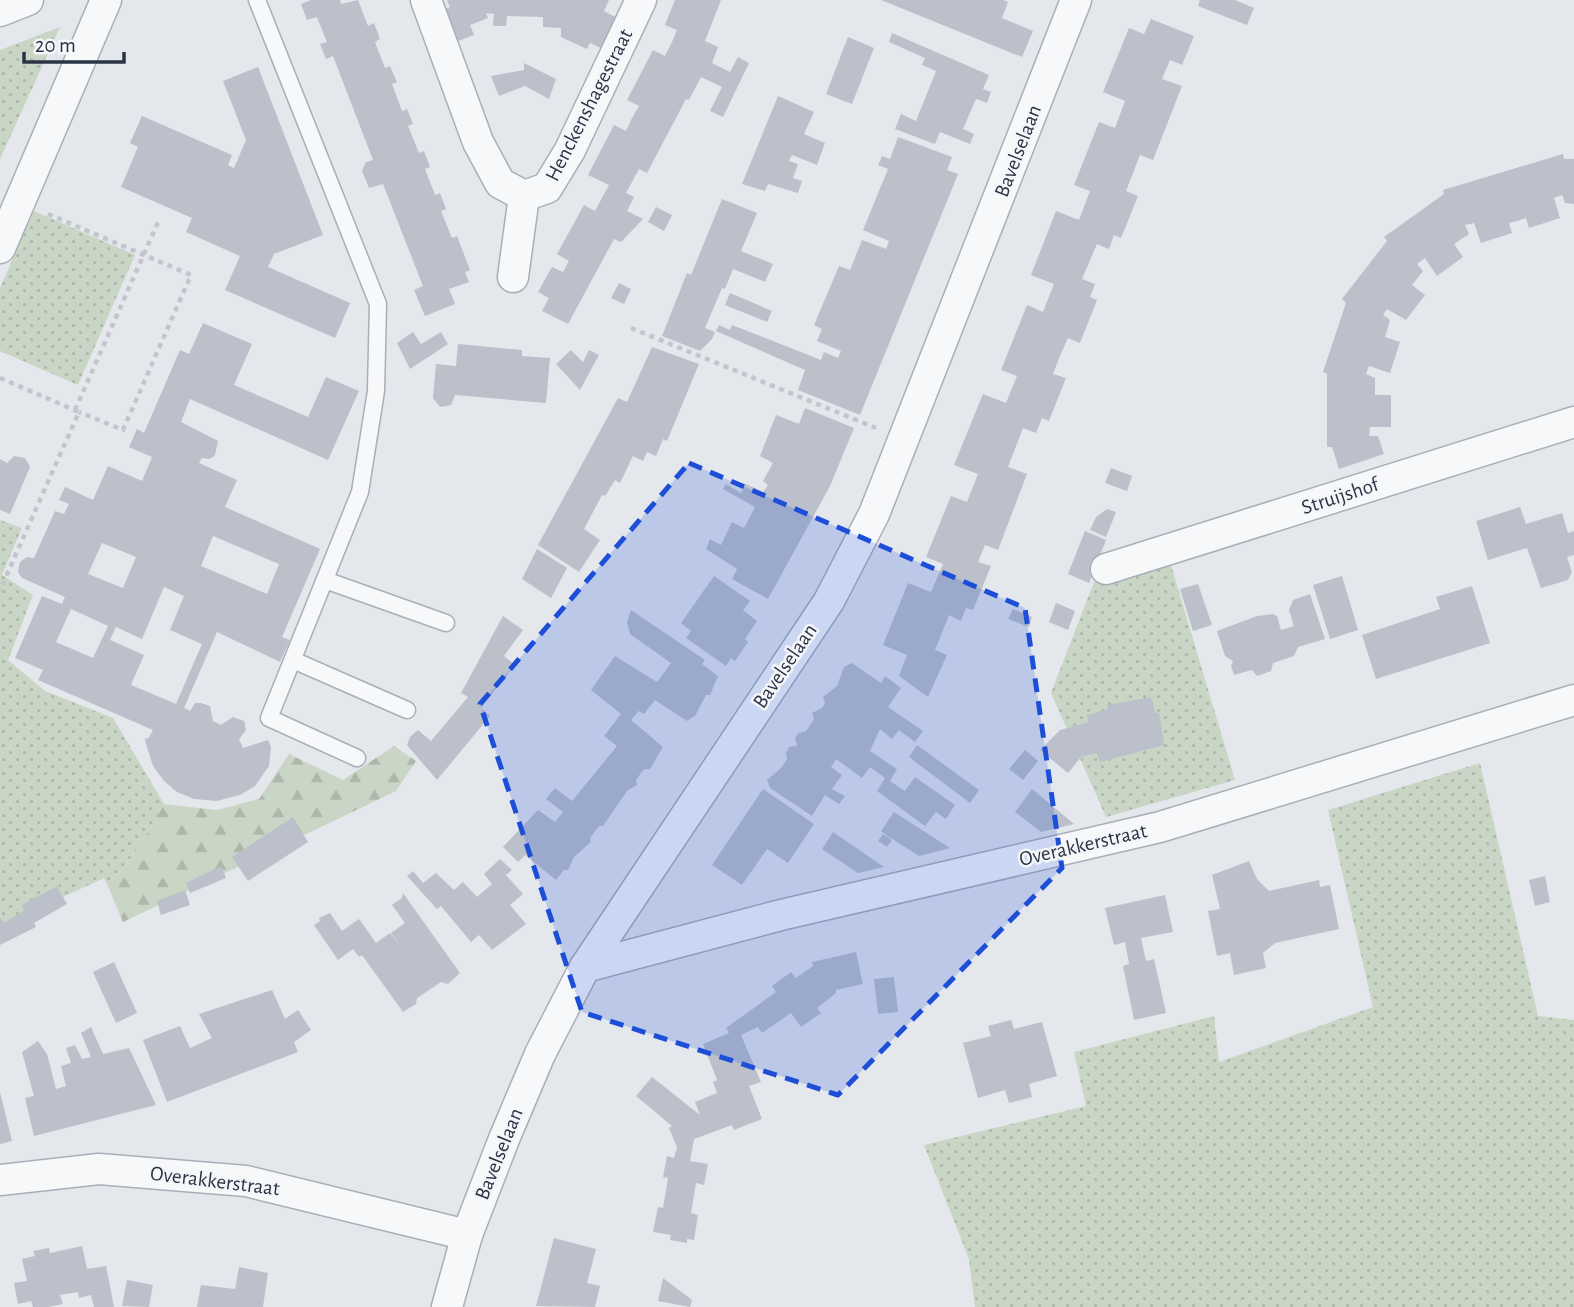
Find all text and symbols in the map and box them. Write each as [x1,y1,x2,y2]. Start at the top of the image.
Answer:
scale bar [24,21,124,65]
street label: Henckenshagestraat [542,25,637,185]
text: 20 m [35,35,76,56]
street label: Bavelselaan [991,102,1045,200]
street label: Struijshof [1299,473,1383,518]
street label: Bavelselaan [749,620,821,712]
street label: Overakkerstraat [1017,820,1149,870]
street label: Bavelselaan [471,1105,527,1203]
street label: Overakkerstraat [149,1163,281,1199]

